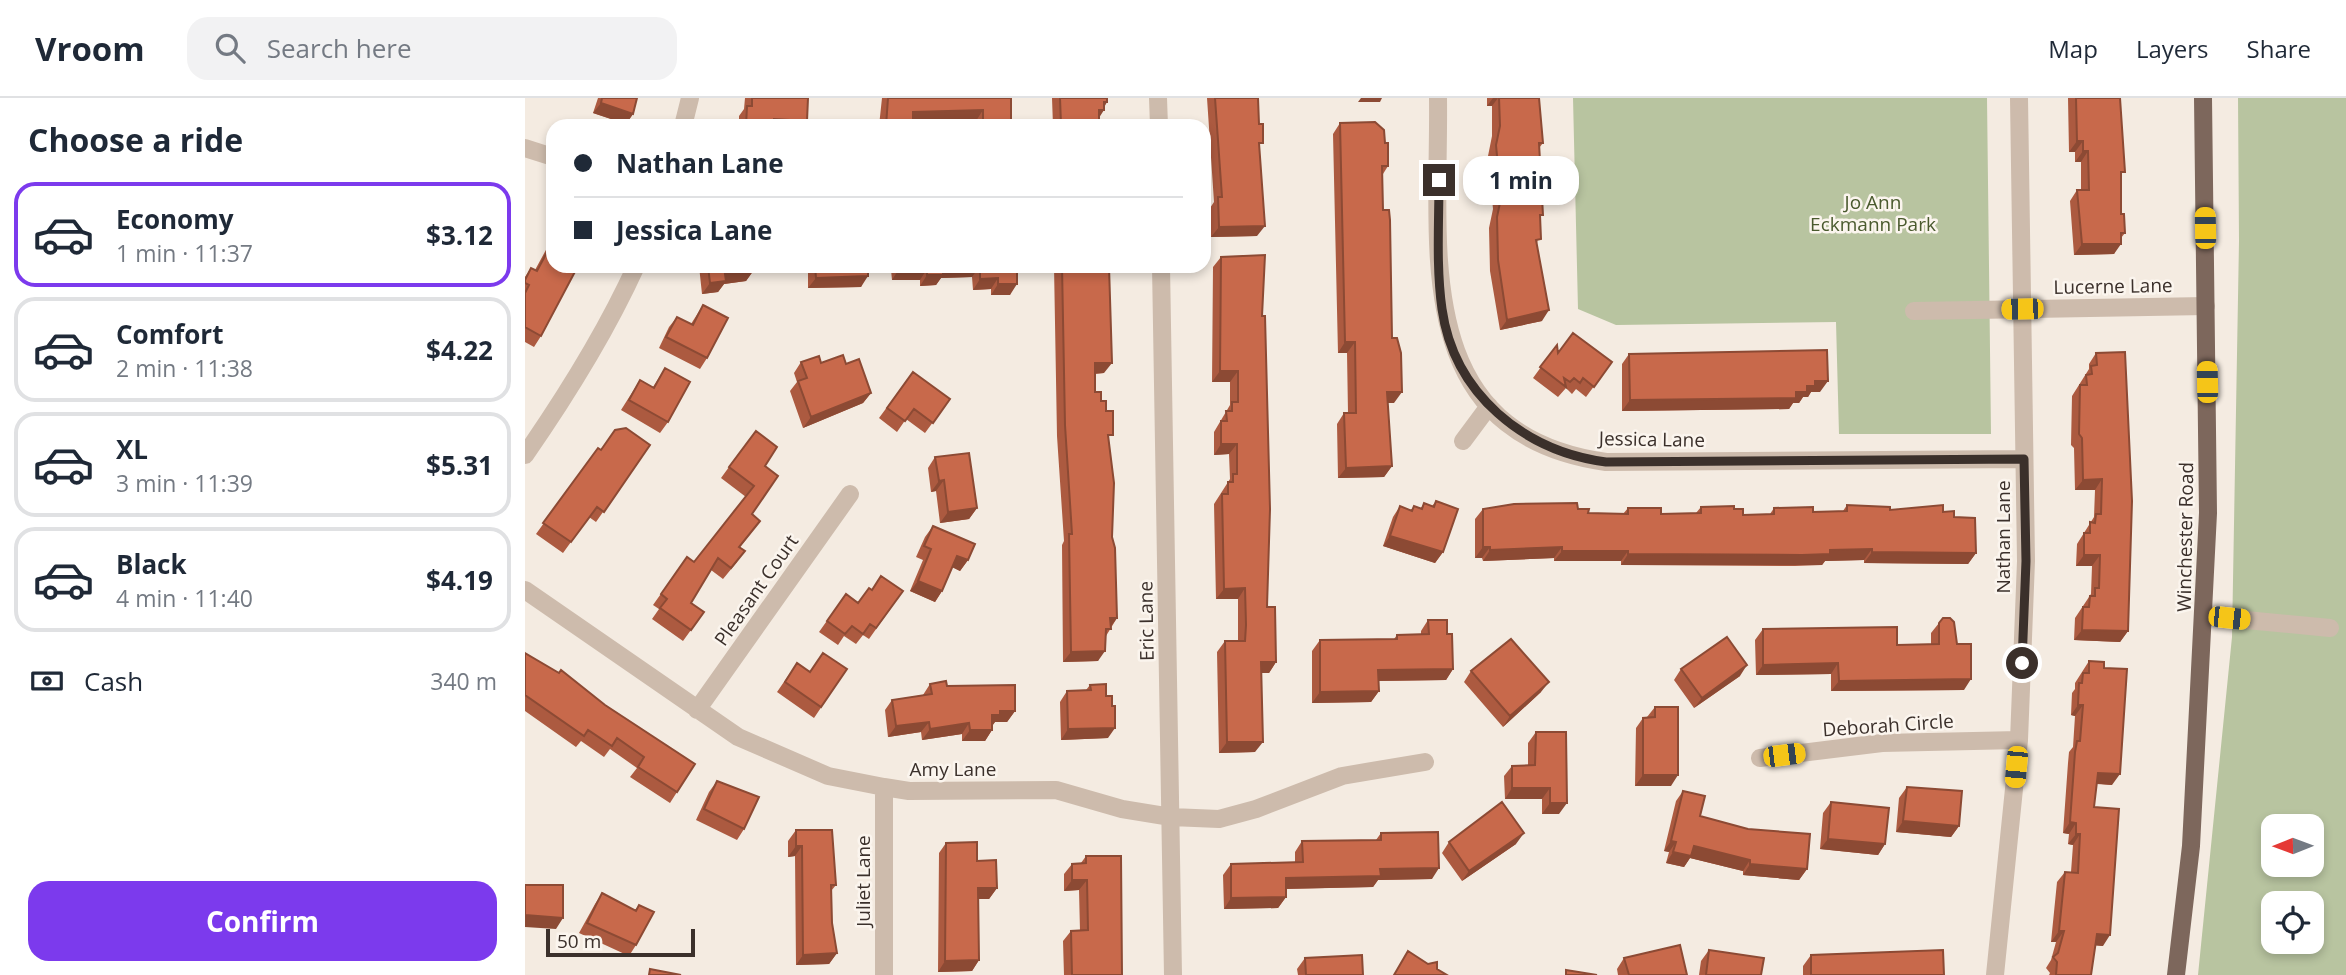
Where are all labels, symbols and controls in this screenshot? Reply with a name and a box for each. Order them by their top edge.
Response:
search box [187,17,677,80]
text: Vroom [35,26,145,71]
icon: search [211,29,249,67]
text: Search here [267,30,412,66]
text: Map [2048,32,2098,65]
text: Layers [2136,32,2209,65]
text: Share [2247,32,2311,65]
text: Choose a ride [28,118,243,161]
text: Nathan Lane [616,145,784,181]
callout: 1 min [1464,155,1579,204]
route end [1423,164,1455,196]
text: 1 min [1489,164,1553,196]
park label: Jo Ann Eckmann Park [1810,189,1936,237]
text: Economy [116,201,234,237]
icon: car [32,203,95,266]
car [2195,207,2216,249]
text: Jessica Lane [616,212,772,248]
text: $3.12 [426,217,493,253]
text: 1 min · 11:37 [116,237,253,269]
street label: Lucerne Lane [2053,272,2173,300]
car [2001,298,2044,320]
text: Comfort [116,316,223,352]
icon: car [32,318,95,381]
text: $4.22 [426,332,493,368]
text: 2 min · 11:38 [116,352,253,384]
car [2197,361,2218,403]
street label: Jessica Lane [1597,425,1705,453]
text: XL [116,431,148,467]
icon: car [32,433,95,496]
text: $5.31 [426,447,493,483]
street label: Winchester Road [2171,462,2199,612]
text: 3 min · 11:39 [116,467,253,499]
street label: Nathan Lane [1990,480,2016,594]
street label: Pleasant Court [708,529,804,651]
text: Black [116,546,187,582]
icon: car [32,548,95,611]
text: $4.19 [426,562,493,598]
street label: Eric Lane [1132,581,1160,661]
text: 4 min · 11:40 [116,582,253,614]
car [2208,605,2251,631]
route start [2006,647,2038,679]
icon: cash [28,662,66,700]
text: Cash [84,663,143,699]
text: 340 m [430,665,497,697]
street label: Deborah Circle [1821,707,1955,743]
car [1762,742,1807,768]
car [2004,745,2029,789]
street label: Amy Lane [910,756,996,782]
north arrow [2261,814,2324,877]
map controls [2261,814,2324,954]
street label: Juliet Lane [850,835,876,929]
button: Confirm [28,881,497,961]
button: locate [2261,891,2324,954]
scale bar [546,926,695,958]
text: 50 m [557,928,601,954]

